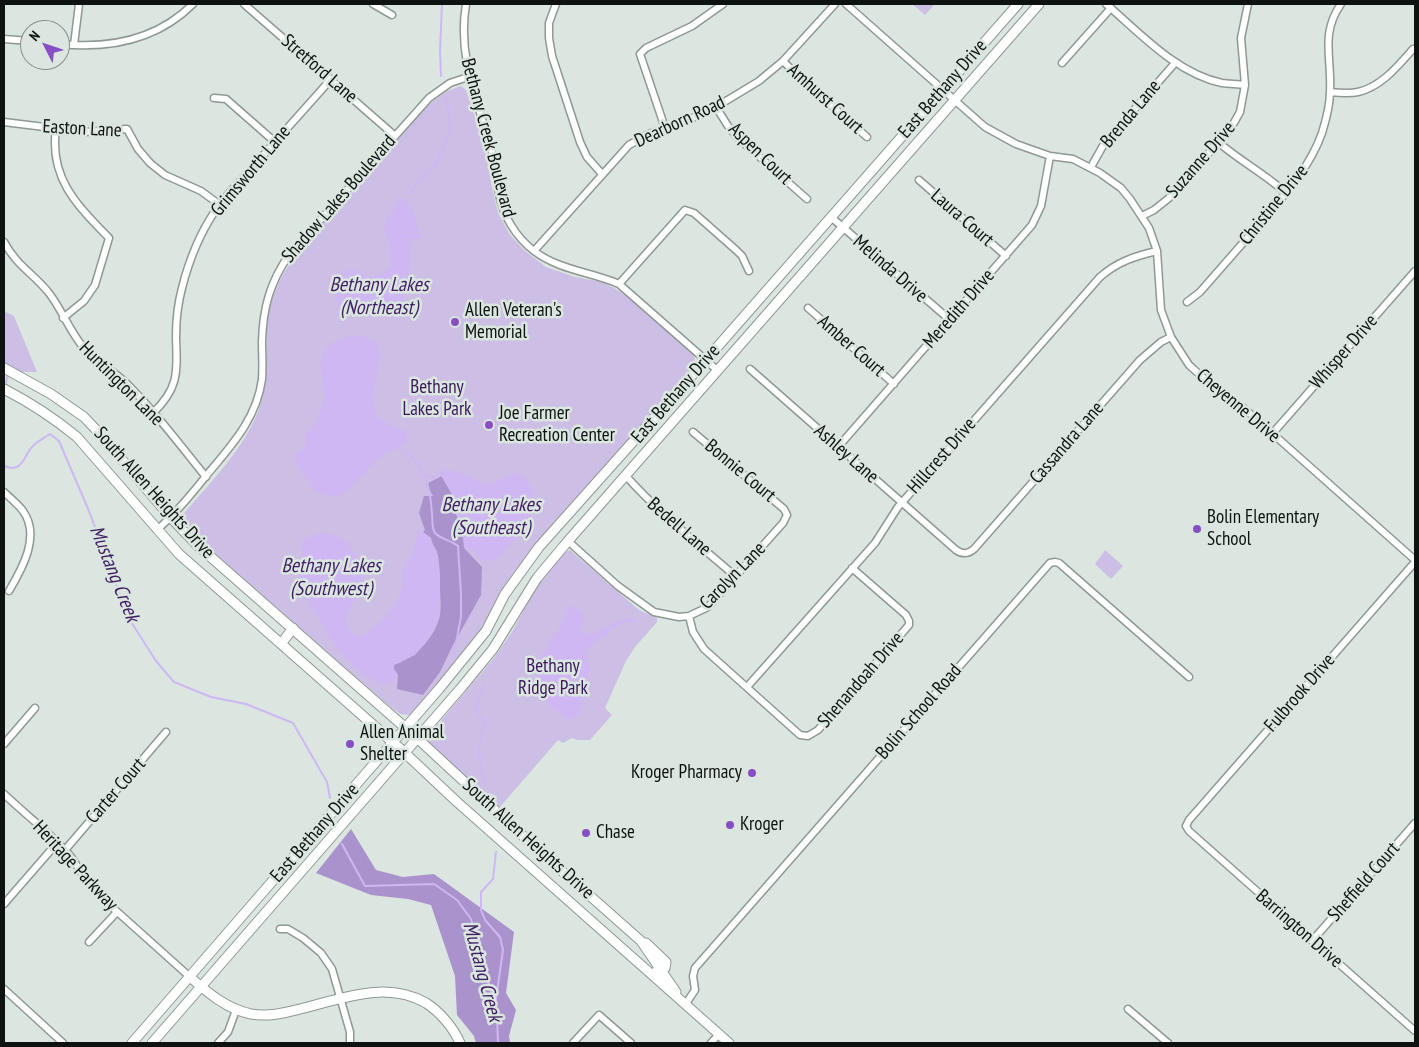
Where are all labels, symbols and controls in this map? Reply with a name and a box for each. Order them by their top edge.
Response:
north arrow [20,20,70,70]
text: N [25,27,44,45]
street label: Stretford Lane [276,30,362,108]
street label: East Bethany Drive [894,35,992,143]
street label: Bethany Creek Boulevard [456,56,520,220]
street label: Amhurst Court [782,59,868,139]
street label: Brenda Lane [1096,75,1166,153]
street label: Dearborn Road [631,91,729,153]
street label: Easton Lane [42,116,122,142]
street label: Suzanne Drive [1162,117,1240,203]
street label: Aspen Court [724,118,796,190]
street label: Grimsworth Lane [206,121,296,221]
street label: Shadow Lakes Boulevard [277,130,401,268]
street label: Christine Drive [1235,160,1313,250]
street label: Laura Court [926,185,998,251]
street label: Melinda Drive [848,230,932,308]
street label: Meredith Drive [918,265,1000,353]
water label: Bethany Lakes (Northeast) [329,273,429,320]
place label: Allen Veteran's Memorial [465,300,562,344]
street label: Amber Court [813,310,889,382]
street label: Whisper Drive [1305,310,1383,394]
marker: Allen Veteran's Memorial [449,316,461,328]
street label: Huntington Lane [74,337,168,431]
street label: East Bethany Drive [627,340,725,448]
street label: Cheyenne Drive [1191,364,1285,448]
park label: Bethany Lakes Park [403,377,471,421]
street label: Cassandra Lane [1025,397,1109,489]
place label: Joe Farmer Recreation Center [499,403,615,447]
street label: Hillcrest Drive [903,413,981,499]
marker: Joe Farmer Recreation Center [483,419,495,431]
street label: Ashley Lane [809,420,883,488]
street label: South Allen Heights Drive [89,423,219,563]
street label: Bonnie Court [700,435,780,507]
water label: Bethany Lakes (Southeast) [441,493,541,540]
street label: Bedell Lane [642,493,716,561]
place label: Bolin Elementary School [1207,507,1319,551]
water label: Mustang Creek [84,522,144,626]
marker: Bolin Elementary School [1191,523,1203,535]
street label: Carolyn Lane [695,538,771,614]
water label: Bethany Lakes (Southwest) [281,554,381,601]
street label: Shenandoah Drive [813,627,909,733]
street label: Fulbrook Drive [1260,649,1340,737]
park label: Bethany Ridge Park [518,656,588,700]
street label: Bolin School Road [871,660,967,764]
place label: Allen Animal Shelter [360,722,444,766]
marker: Allen Animal Shelter [344,738,356,750]
street label: Carter Court [81,754,151,828]
place label: Kroger Pharmacy [631,762,742,784]
marker: Kroger Pharmacy [746,767,758,779]
street label: South Allen Heights Drive [458,774,598,904]
street label: East Bethany Drive [266,779,364,887]
place label: Kroger [740,814,784,836]
street label: Heritage Parkway [28,816,122,916]
marker: Kroger [724,819,736,831]
place label: Chase [596,822,635,844]
marker: Chase [580,827,592,839]
street label: Sheffield Court [1323,838,1405,926]
street label: Barrington Drive [1251,885,1347,973]
water label: Mustang Creek [457,920,507,1024]

